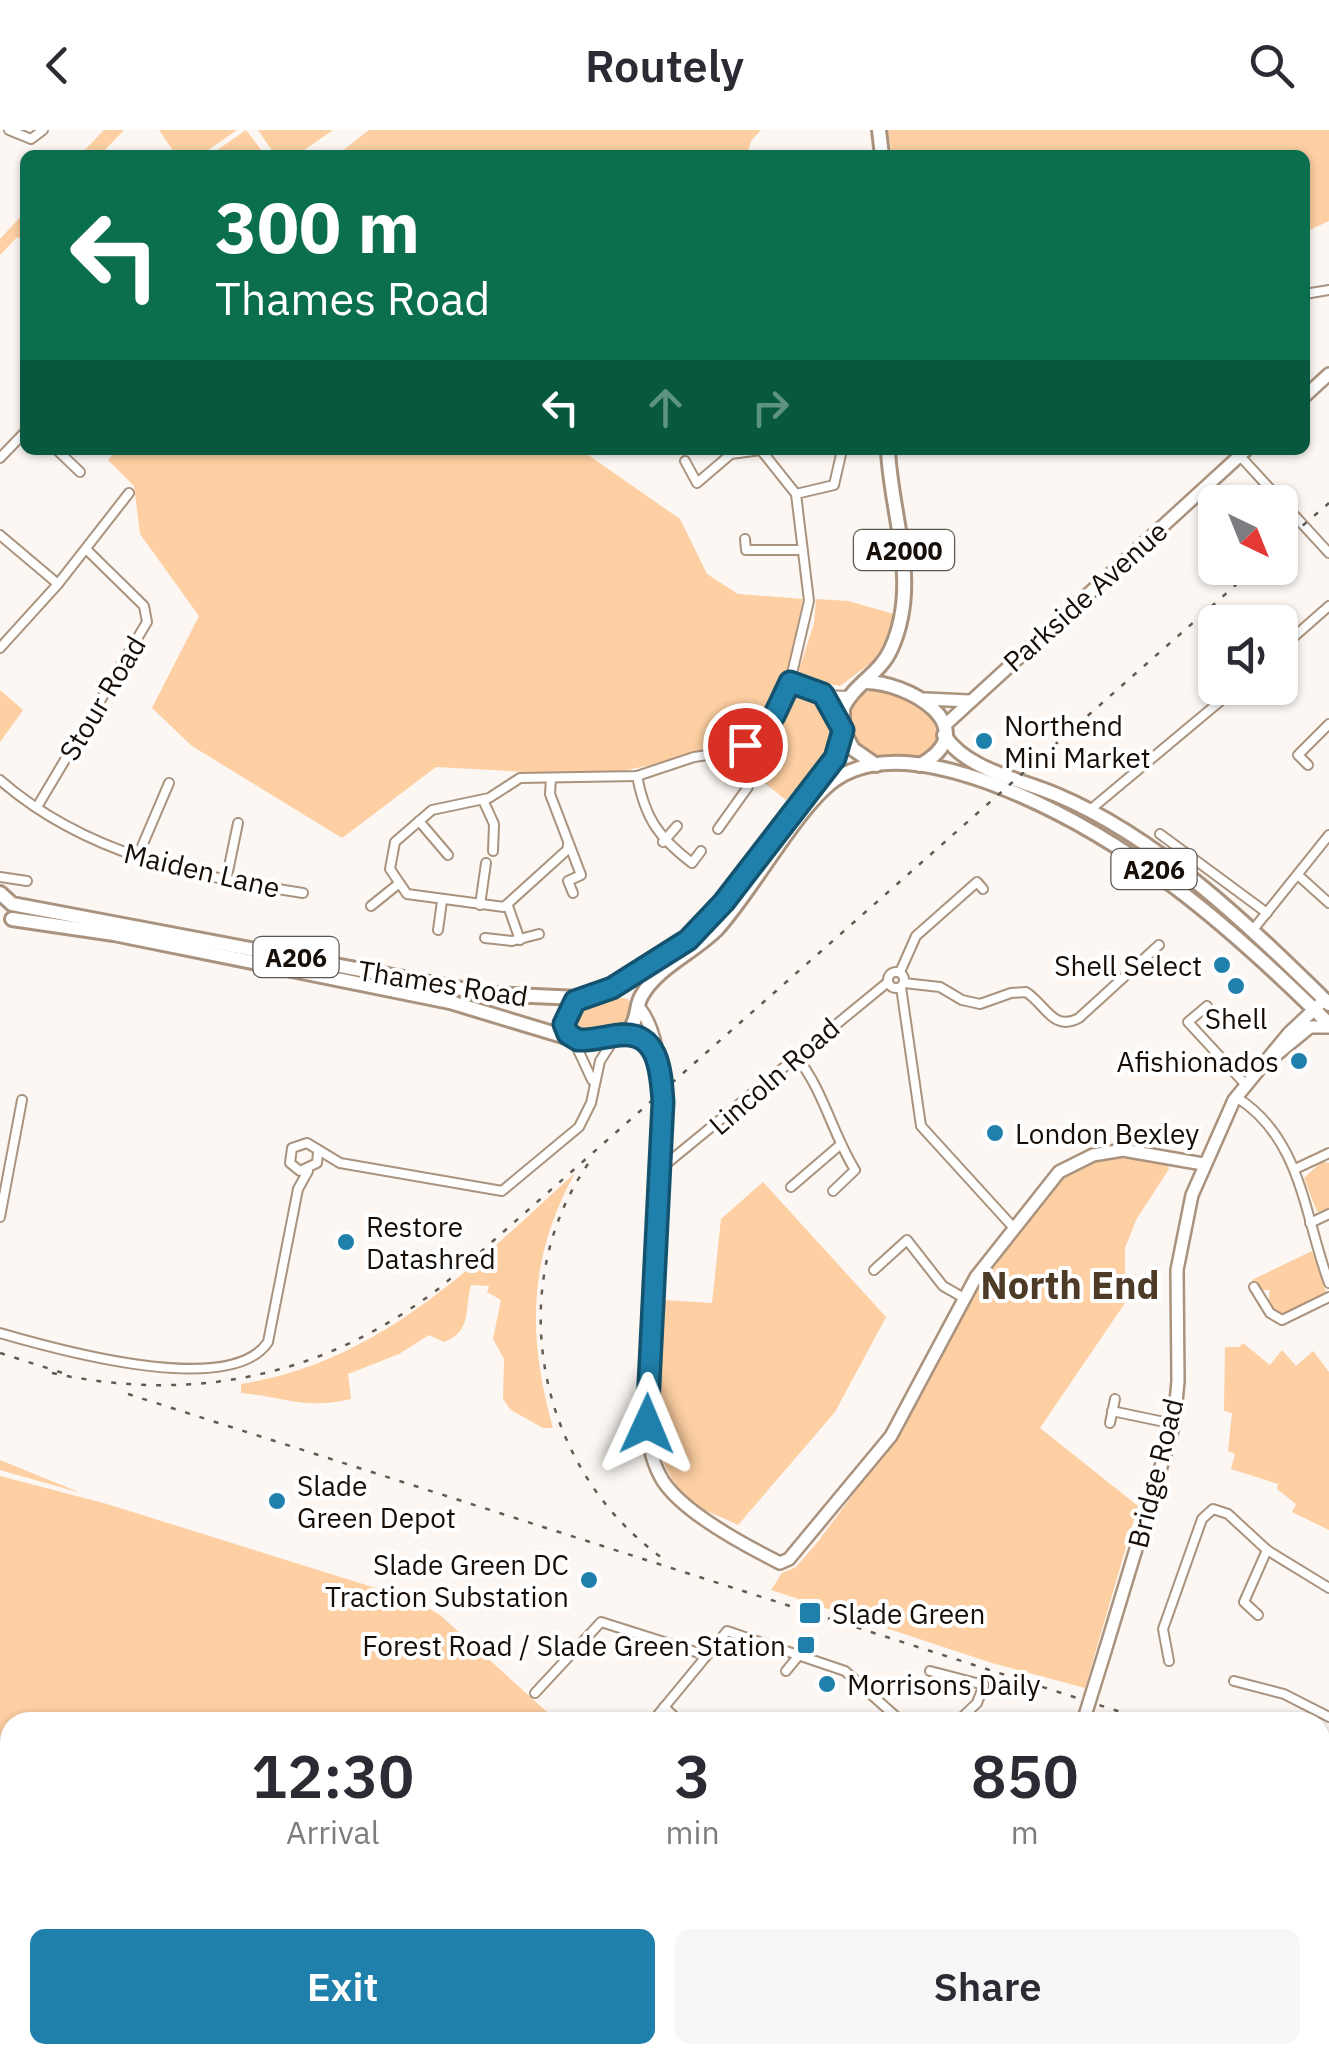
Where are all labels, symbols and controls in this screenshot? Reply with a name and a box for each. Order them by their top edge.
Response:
text: Routely [585,36,744,94]
icon: back [30,38,85,93]
icon: search [1244,38,1299,93]
text: 300 m [215,181,420,272]
icon: left [50,190,180,320]
text: Thames Road [215,269,490,327]
icon: left [533,380,588,435]
icon: ahead [638,380,693,435]
icon: right [743,380,798,435]
north arrow [1198,485,1298,585]
map controls [1198,485,1298,705]
street label: Parkside Avenue [995,512,1175,680]
road number: A2000 [854,530,954,570]
button: sound [1198,605,1298,705]
street label: Stour Road [50,629,154,767]
pin [703,703,788,788]
place label: Northend Mini Market [1004,707,1151,776]
icon: arrive [718,718,773,773]
marker: Northend Mini Market [973,730,995,752]
street label: Maiden Lane [120,834,284,906]
road number: A206 [1112,849,1196,889]
road number: A206 [254,937,338,977]
place label: Shell Select [1054,947,1202,984]
street label: Thames Road [356,951,530,1015]
marker: Shell Select [1211,954,1233,976]
marker: Shell [1225,975,1247,997]
place label: Shell [1205,1000,1267,1037]
street label: Lincoln Road [701,1009,847,1143]
place label: Afishionados [1117,1043,1279,1080]
marker: Afishionados [1288,1050,1310,1072]
place label: London Bexley [1015,1115,1199,1152]
marker: London Bexley [984,1122,1006,1144]
place label: Restore Datashred [366,1208,496,1277]
marker: Restore Datashred [335,1231,357,1253]
district label: North End [980,1260,1160,1309]
position arrow [595,1372,699,1476]
street label: Bridge Road [1119,1394,1191,1552]
place label: Slade Green Depot [297,1467,456,1536]
marker: Slade Green Depot [266,1490,288,1512]
place label: Slade Green DC Traction Substation [325,1546,569,1615]
marker: Slade Green DC Traction Substation [578,1569,600,1591]
place label: Slade Green [832,1595,985,1632]
marker: Slade Green [797,1600,823,1626]
place label: Forest Road / Slade Green Station [362,1627,786,1664]
marker: Forest Road / Slade Green Station [795,1634,817,1656]
place label: Morrisons Daily [847,1666,1041,1703]
marker: Morrisons Daily [816,1673,838,1695]
text: 12:30 [251,1736,414,1815]
text: 3 [675,1736,711,1815]
text: 850 [971,1736,1079,1815]
text: Arrival [286,1811,379,1853]
text: min [665,1811,720,1853]
text: m [1011,1811,1039,1853]
button: Exit [30,1929,655,2044]
button: Share [675,1929,1300,2044]

